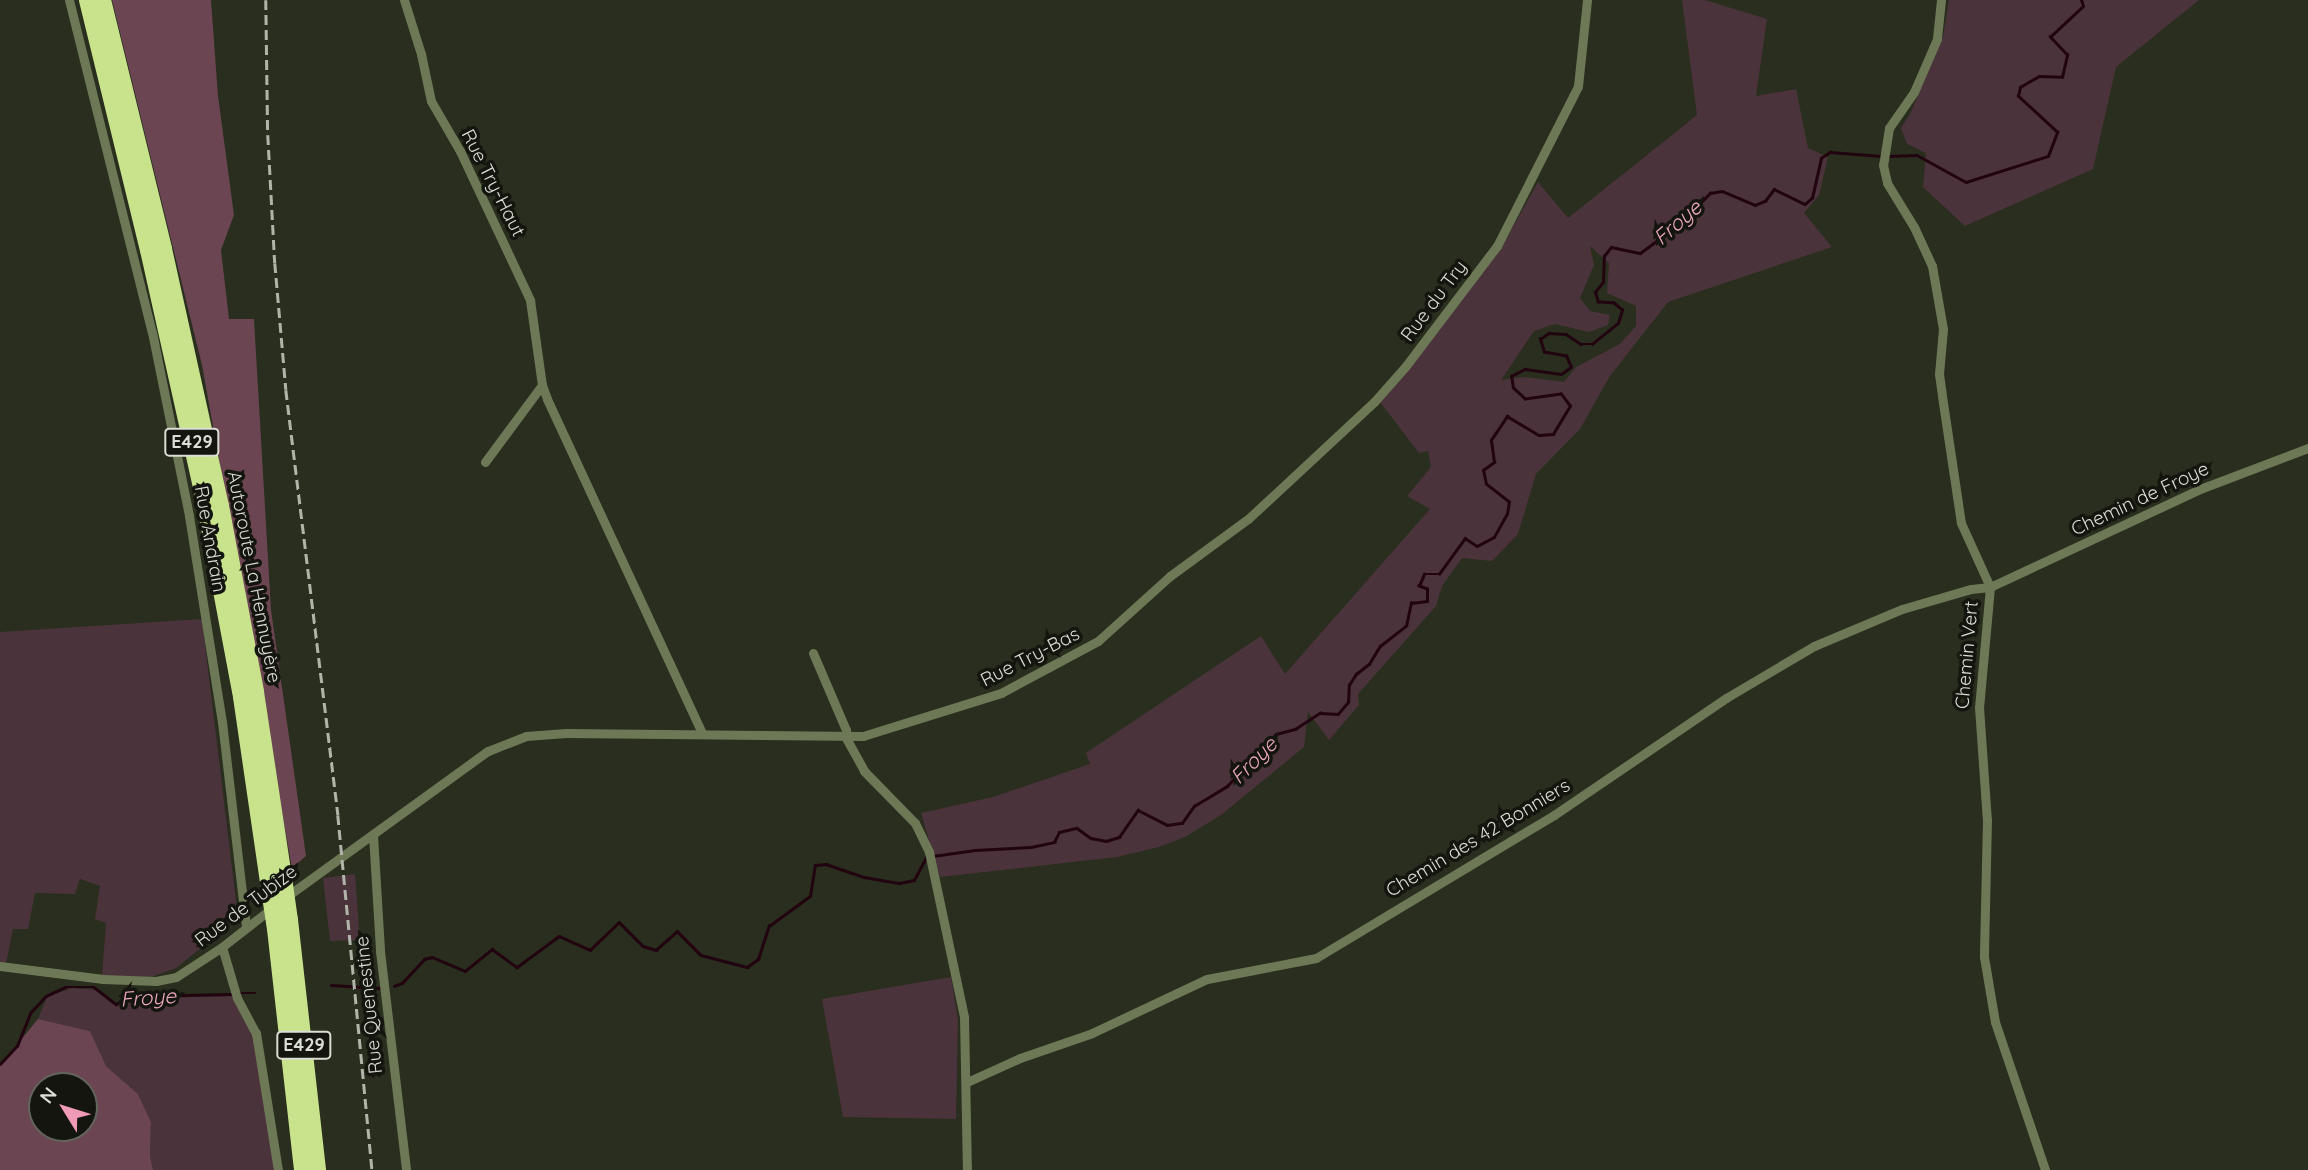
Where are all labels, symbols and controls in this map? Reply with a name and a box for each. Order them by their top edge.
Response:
street label: Rue Try-Haut [456,126,530,240]
water label: Froye [1648,194,1706,250]
street label: Rue du Try [1396,256,1472,346]
road number: E429 [164,428,220,457]
street label: Chemin de Froye [2068,457,2212,541]
street label: Autoroute La Hennuyère [222,469,286,685]
street label: Rue Andrain [189,484,231,594]
street label: Chemin Vert [1951,600,1983,710]
street label: Rue Try-Bas [977,622,1083,692]
water label: Froye [1224,731,1282,789]
street label: Chemin des 42 Bonniers [1382,774,1574,902]
street label: Rue de Tubize [190,860,302,952]
street label: Rue Quenestine [350,935,388,1075]
water label: Froye [119,982,177,1012]
road number: E429 [276,1030,332,1060]
north arrow [28,1072,98,1142]
text: N [34,1082,62,1108]

